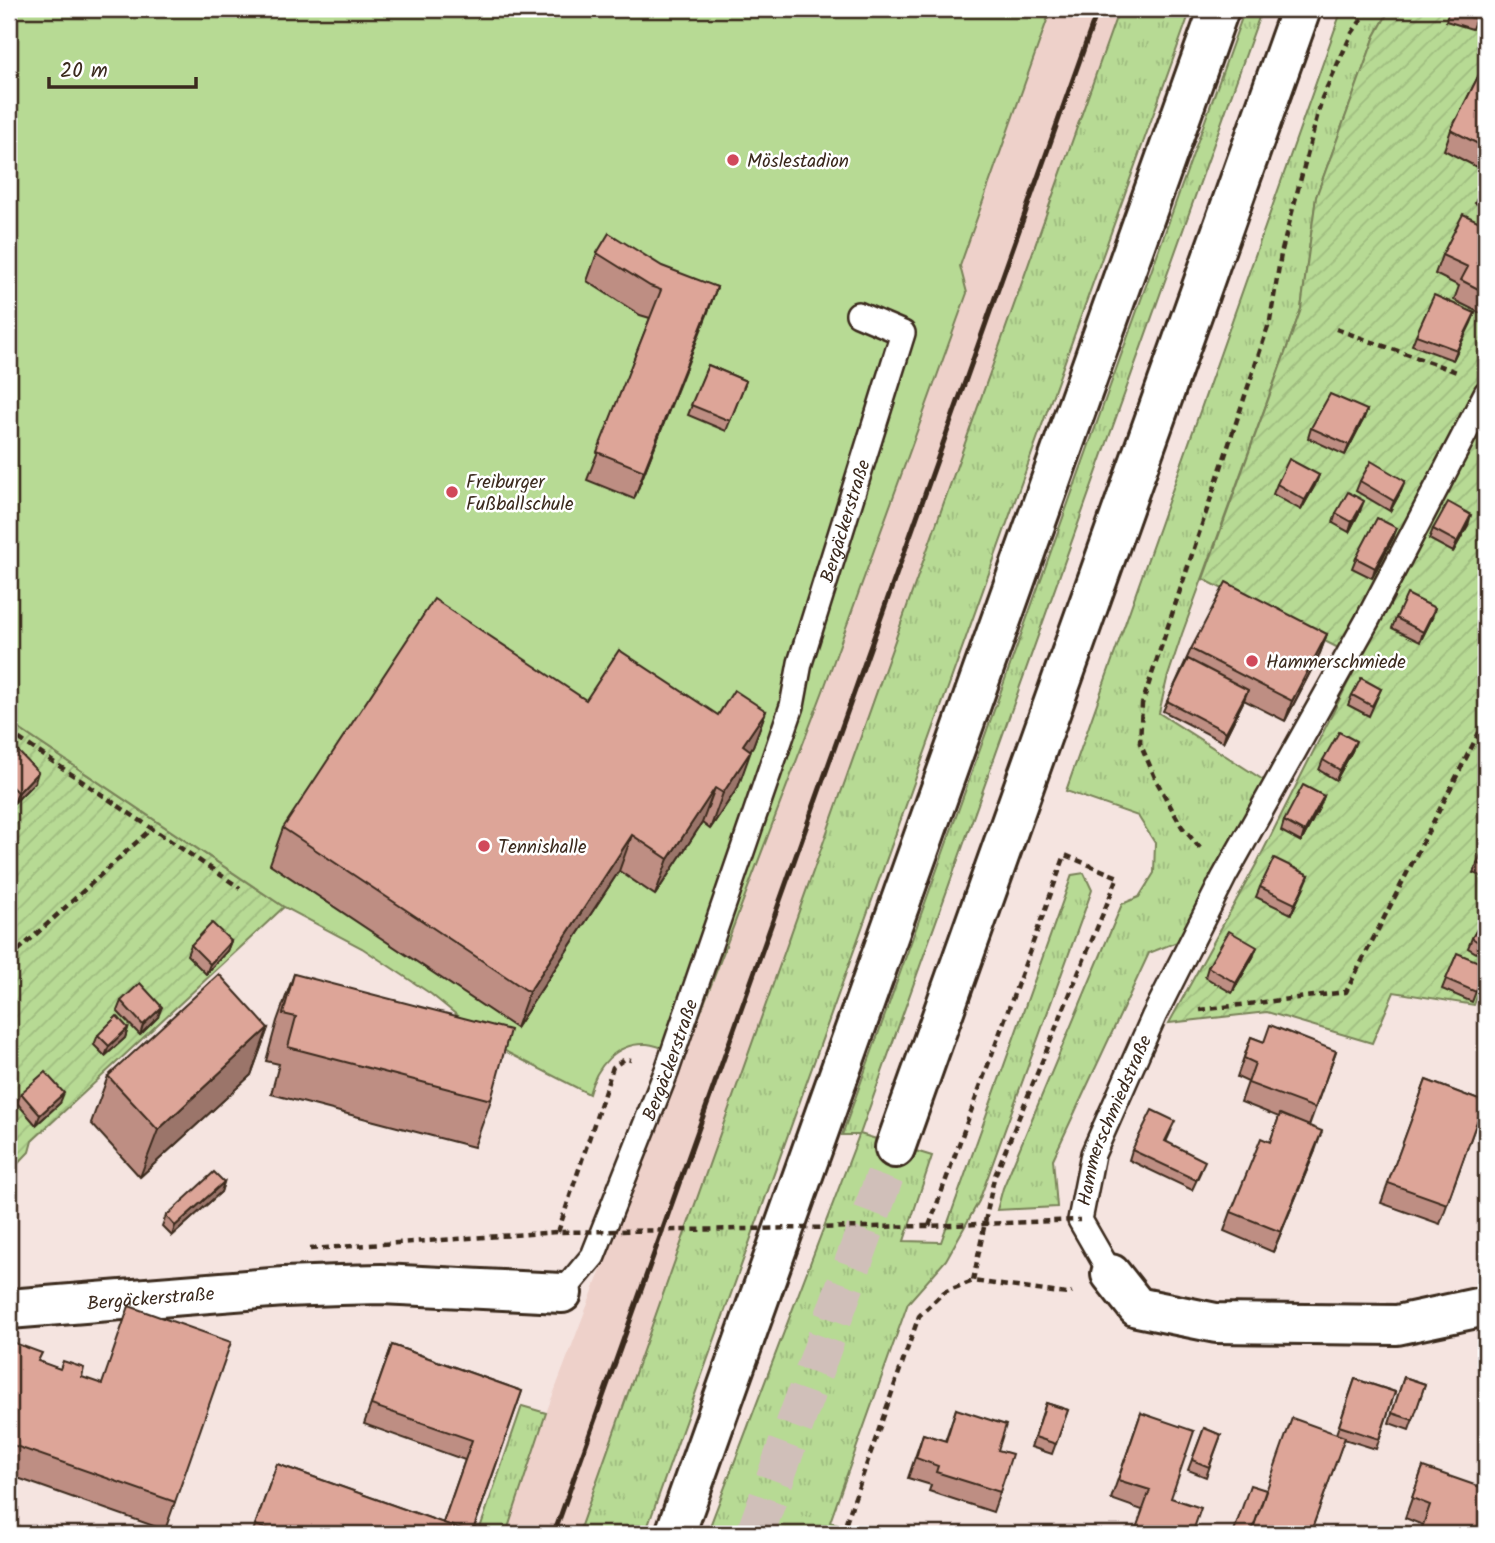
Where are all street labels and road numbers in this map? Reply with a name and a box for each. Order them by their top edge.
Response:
street label: Bergäckerstraße [813,456,880,587]
street label: Bergäckerstraße [635,995,707,1126]
street label: Hammerschmiedstraße [1070,1030,1161,1209]
street label: Bergäckerstraße [86,1280,216,1320]

